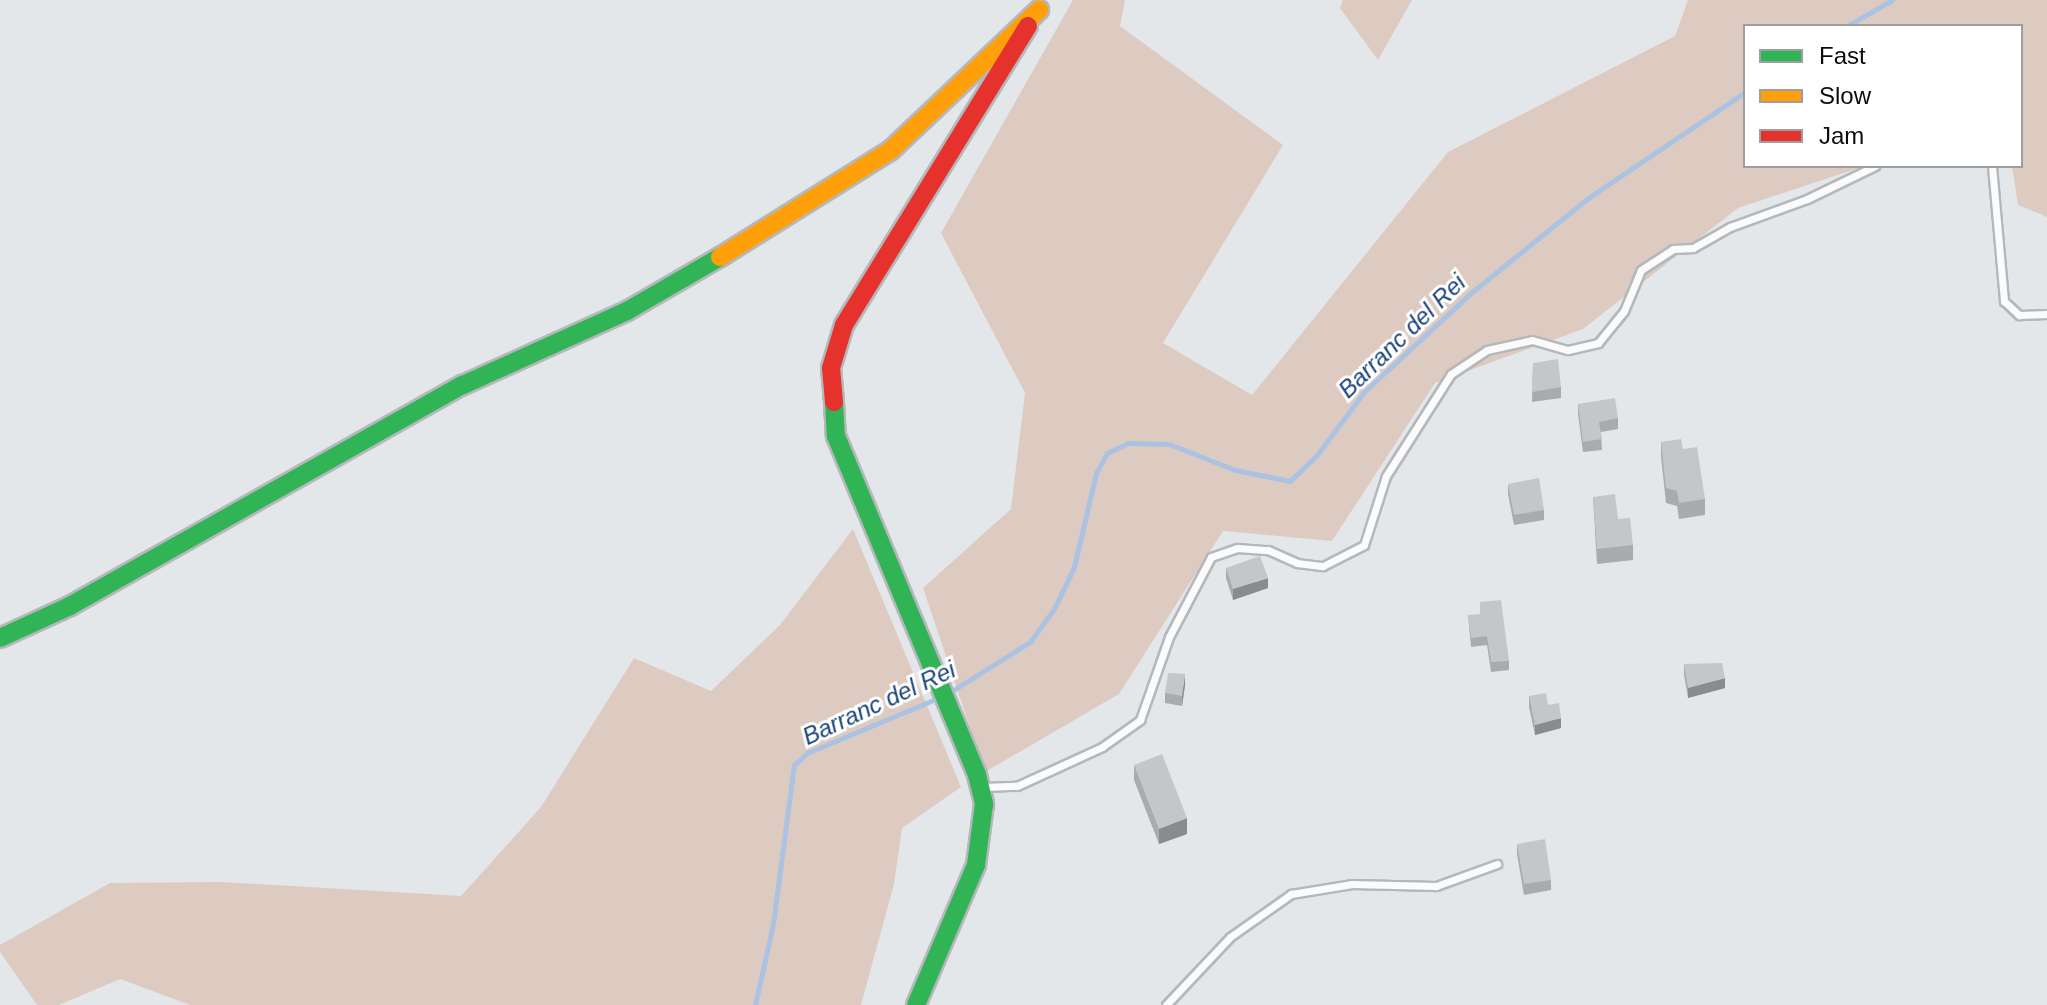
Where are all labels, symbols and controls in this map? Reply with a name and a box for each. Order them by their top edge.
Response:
legend [1743,24,2023,168]
text: Fast [1819,42,1866,69]
text: Slow [1819,82,1871,109]
text: Jam [1819,122,1864,149]
water label: Barranc del Rei [1333,268,1471,404]
water label: Barranc del Rei [798,655,960,751]

